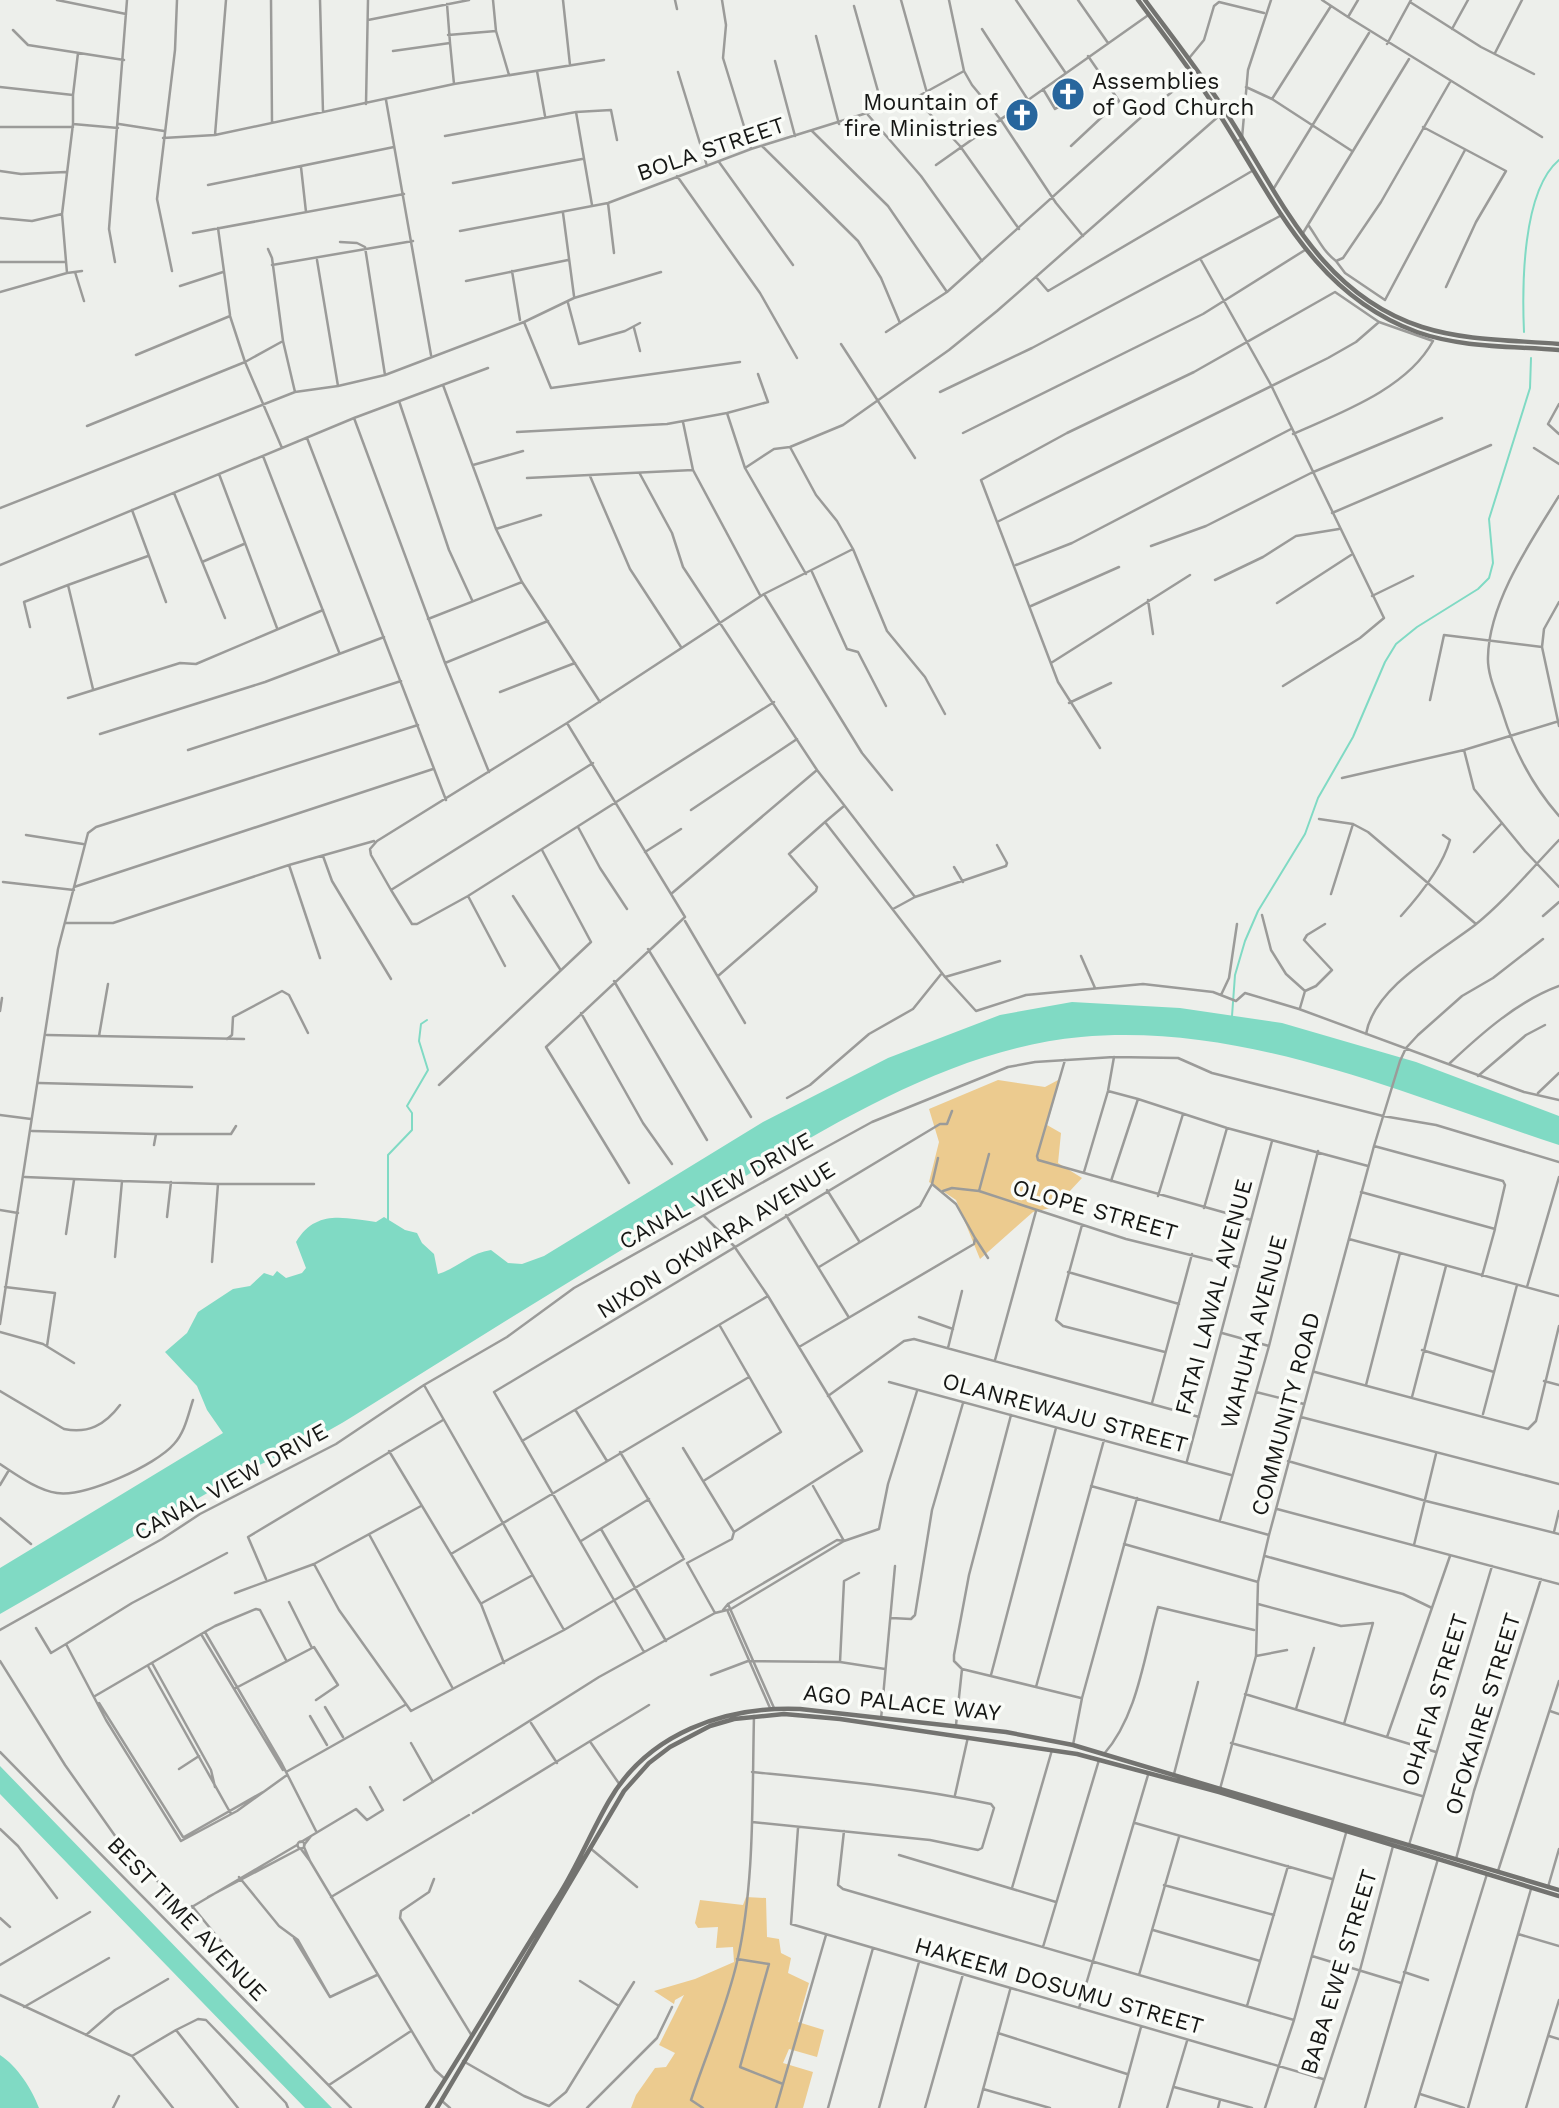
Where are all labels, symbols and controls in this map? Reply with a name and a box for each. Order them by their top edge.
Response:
place label: Assemblies of God Church [1092,68,1255,121]
church icon: Assemblies of God Church [1049,75,1087,113]
place label: Mountain of fire Ministries [844,89,998,142]
church icon: Mountain of fire Ministries [1003,96,1041,134]
street label: BOLA STREET [634,111,789,187]
street label: CANAL VIEW DRIVE [614,1127,818,1255]
street label: NIXON OKWARA AVENUE [592,1156,840,1324]
street label: OLOPE STREET [1009,1174,1181,1247]
street label: FATAI LAWAL AVENUE [1170,1176,1258,1418]
street label: WAHUHA AVENUE [1215,1232,1293,1432]
street label: COMMUNITY ROAD [1246,1309,1326,1519]
street label: OLANREWAJU STREET [939,1367,1191,1459]
street label: CANAL VIEW DRIVE [129,1418,333,1546]
street label: OFOKAIRE STREET [1439,1610,1527,1818]
street label: OHAFIA STREET [1396,1611,1474,1789]
street label: AGO PALACE WAY [802,1679,1002,1727]
street label: BEST TIME AVENUE [102,1831,272,2007]
street label: BABA EWE STREET [1295,1866,1383,2078]
street label: HAKEEM DOSUMU STREET [912,1932,1207,2040]

